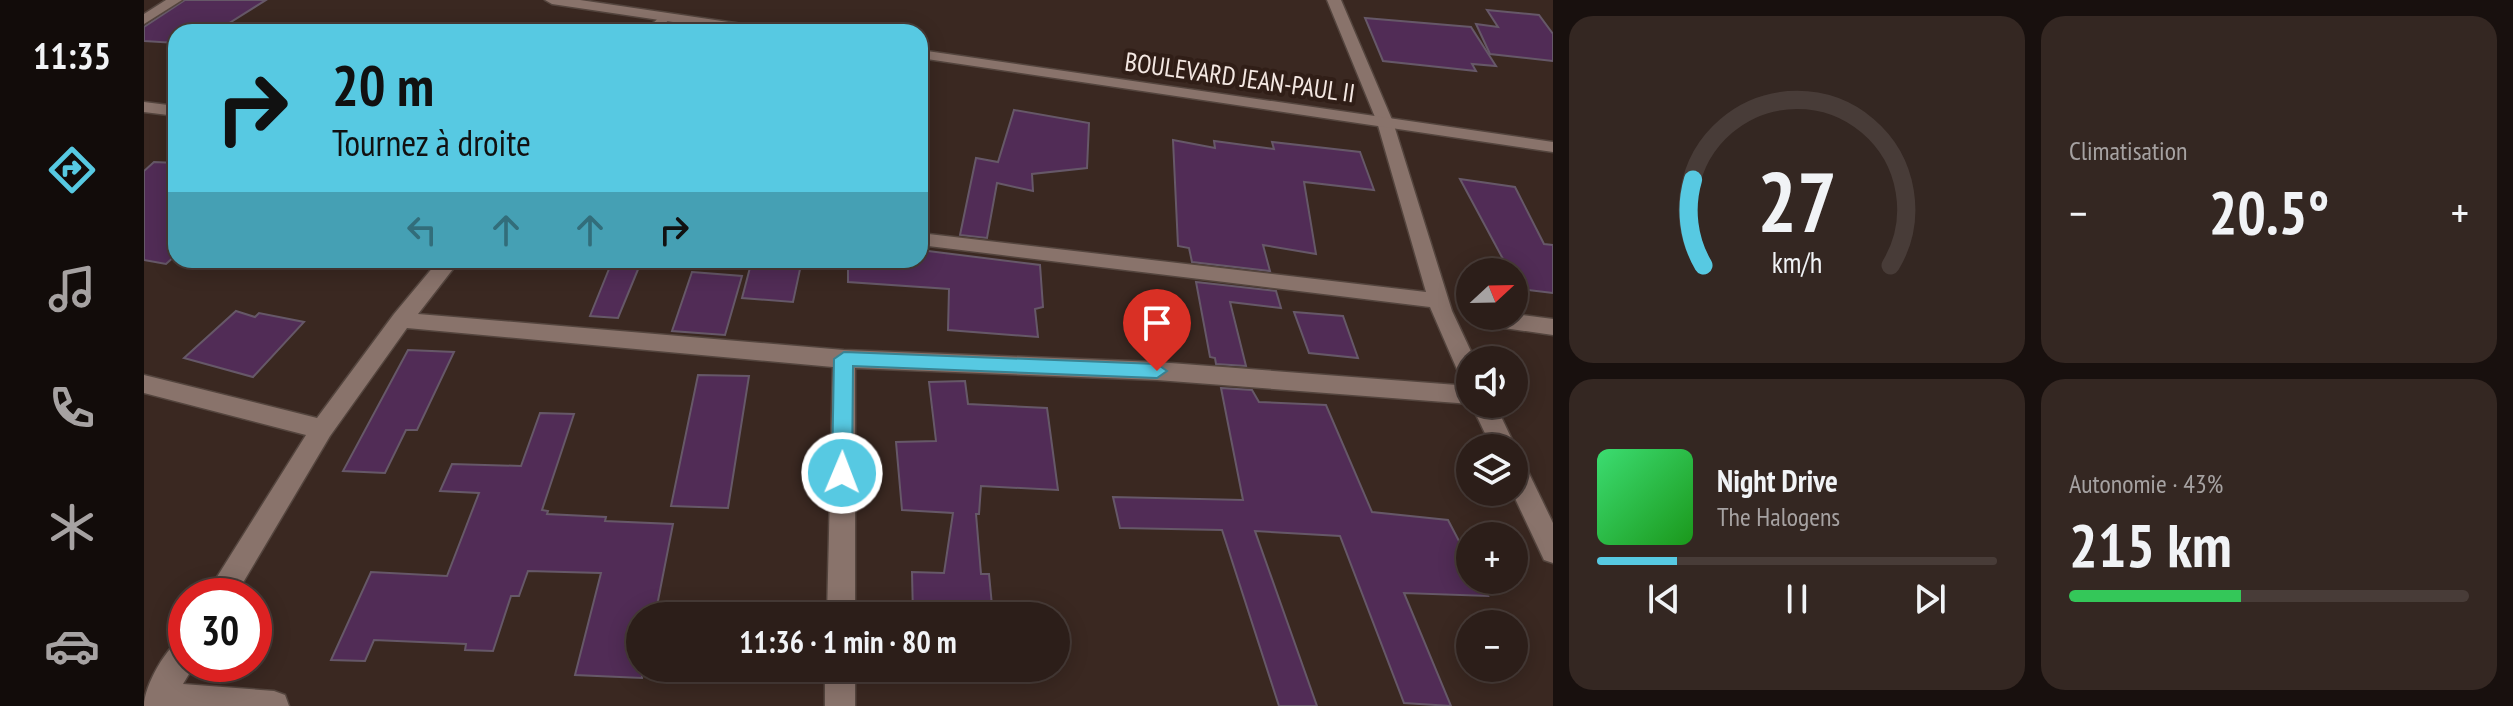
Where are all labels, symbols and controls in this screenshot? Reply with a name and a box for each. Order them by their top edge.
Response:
text: 11:35 [33,32,111,79]
street label: BOULEVARD JEAN-PAUL II [1123,45,1357,109]
text: 20 m [332,49,434,121]
icon: right [200,56,304,160]
text: Tournez à droite [332,119,531,166]
text: Climatisation [2069,134,2187,167]
icon: directions [44,142,100,198]
text: 27 [1757,146,1837,254]
text: 20.5° [2209,173,2329,251]
text: − [2069,184,2087,241]
text: + [2451,184,2469,241]
icon: left [400,208,444,252]
icon: ahead [484,208,528,252]
icon: ahead [568,208,612,252]
icon: right [652,208,696,252]
text: km/h [1772,244,1822,281]
north arrow [1456,258,1528,330]
map controls [1456,258,1528,682]
icon: music [44,261,100,317]
pin [1123,289,1191,371]
icon: arrive [1135,301,1179,345]
button: sound [1456,346,1528,418]
icon: phone [44,380,100,436]
position arrow [800,431,884,515]
button: layers [1456,434,1528,506]
text: Night Drive [1717,461,1838,500]
text: Autonomie · 43% [2069,467,2223,500]
icon: climate [44,499,100,555]
text: The Halogens [1717,500,1840,533]
text: 215 km [2069,506,2232,584]
button: + [1456,522,1528,594]
icon: previous [1642,577,1686,621]
icon: pause [1775,577,1819,621]
icon: next [1908,577,1952,621]
speed limit sign: 30 [168,578,272,682]
button: − [1456,610,1528,682]
icon: car [44,618,100,674]
text: 11:36 · 1 min · 80 m [739,622,957,661]

